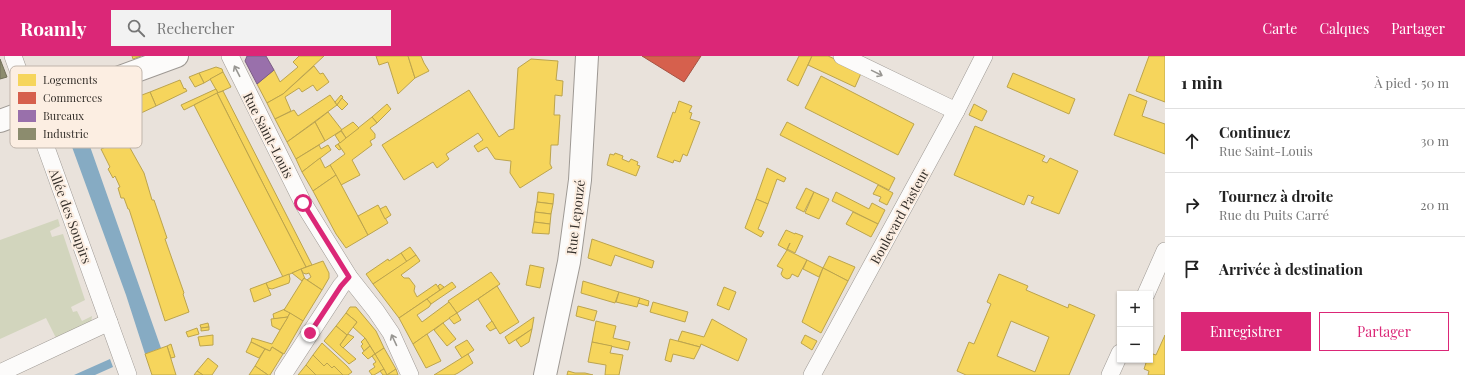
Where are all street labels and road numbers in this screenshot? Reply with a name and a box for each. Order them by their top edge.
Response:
street label: Rue Saint-Louis [240,89,298,181]
street label: Allée des Soupirs [46,165,96,266]
street label: Boulevard Pasteur [866,165,932,267]
street label: Rue Lepouzé [562,178,588,255]

